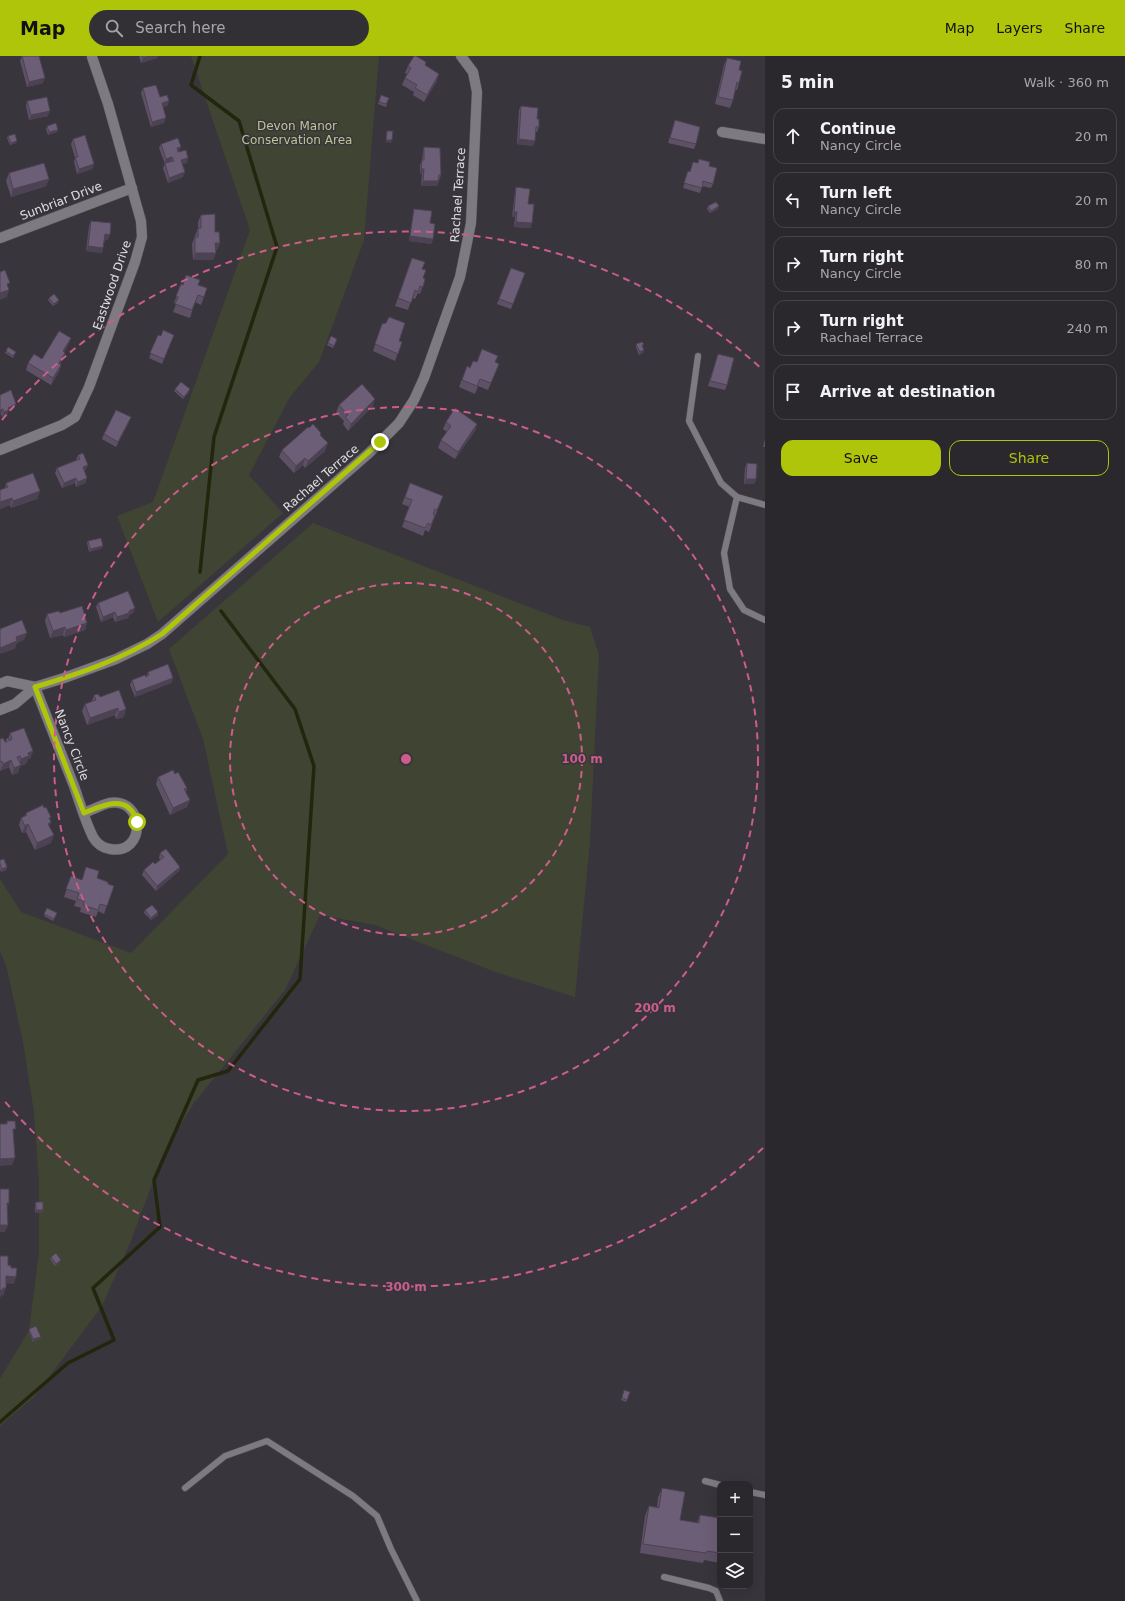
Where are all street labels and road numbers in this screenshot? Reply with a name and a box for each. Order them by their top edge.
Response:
street label: Rachael Terrace [448,147,468,243]
street label: Sunbriar Drive [18,179,104,223]
street label: Eastwood Drive [90,238,134,332]
street label: Rachael Terrace [280,441,362,515]
street label: Nancy Circle [52,707,92,783]

